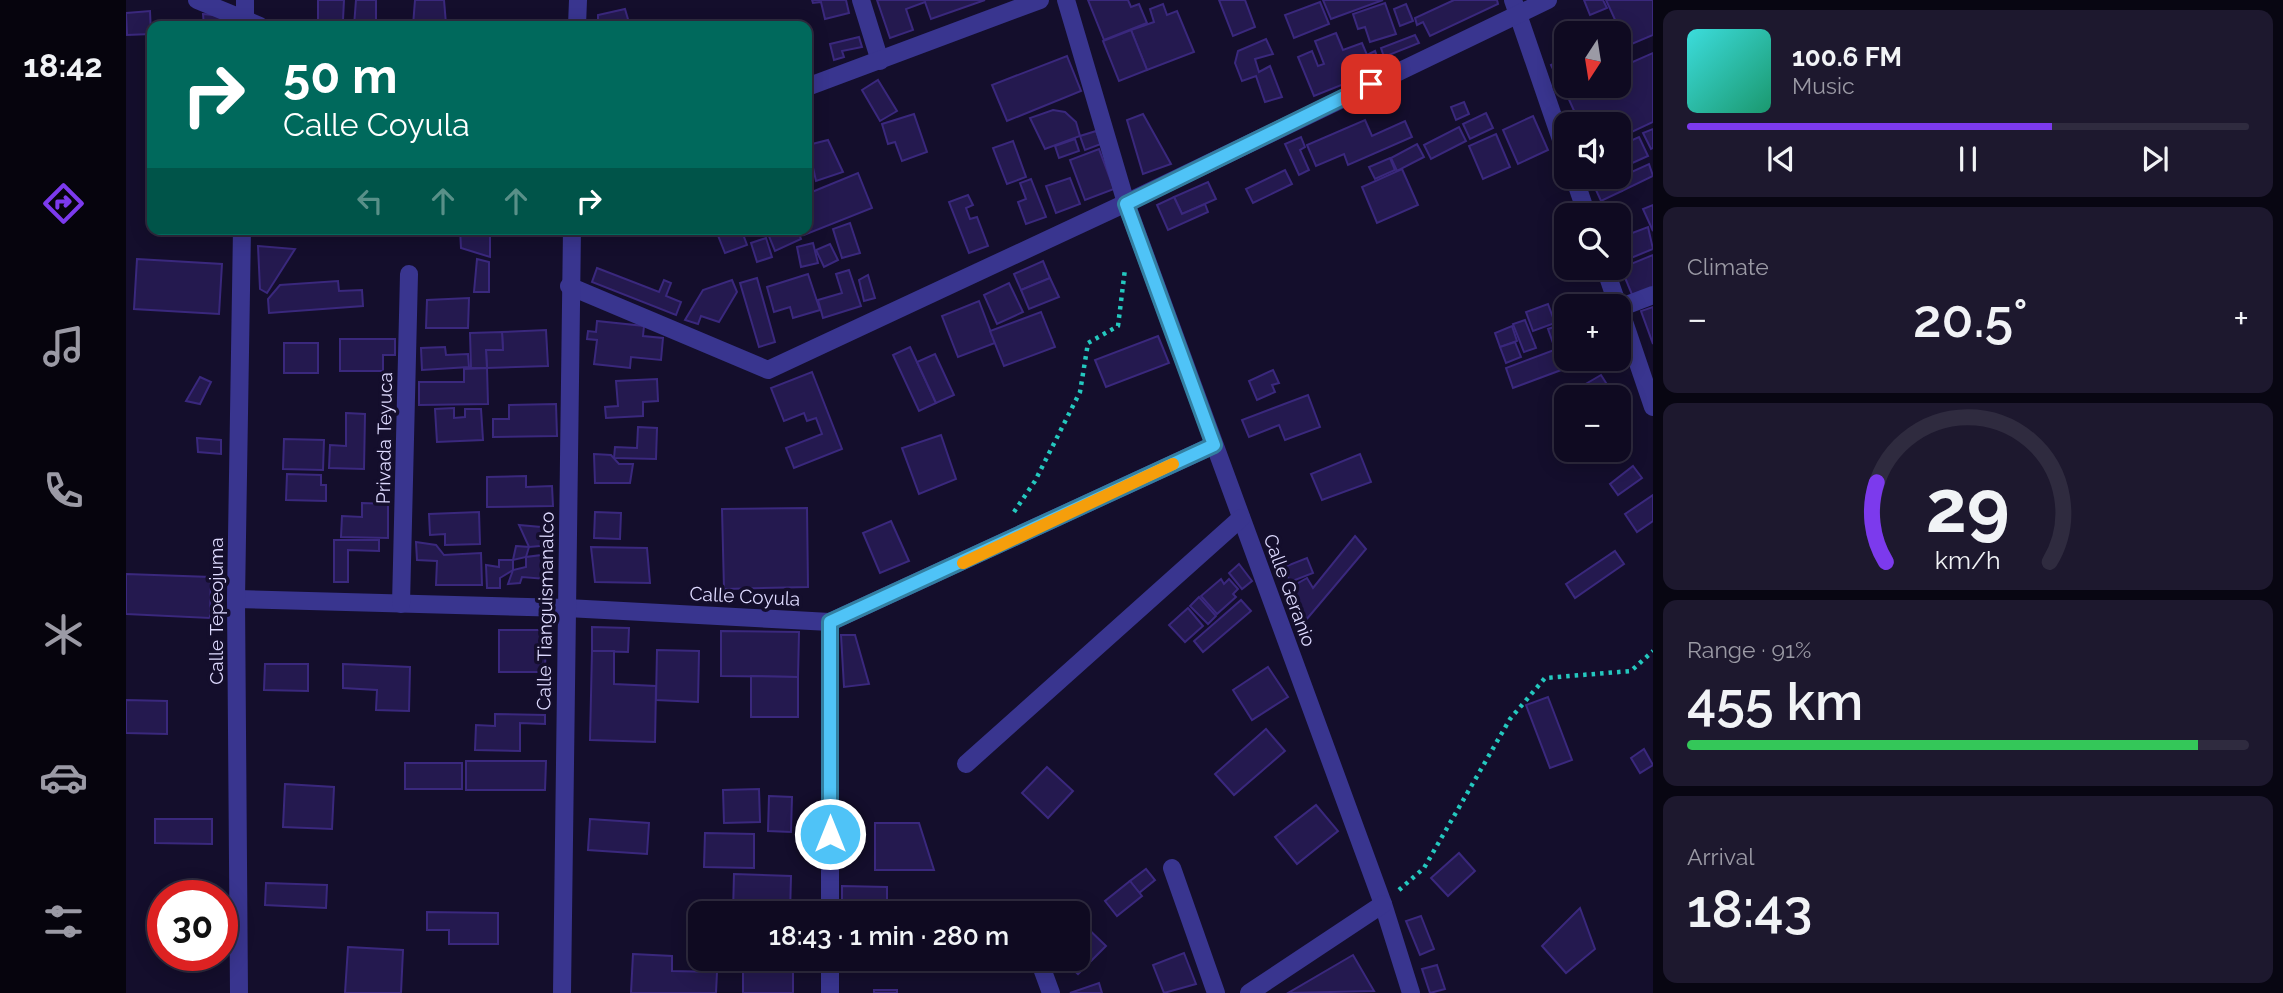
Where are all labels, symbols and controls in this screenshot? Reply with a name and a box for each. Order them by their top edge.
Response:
north arrow [1554,21,1631,98]
map controls [1554,21,1631,462]
text: 100.6 FM [1792,42,1902,72]
text: 18:42 [23,47,103,84]
text: 50 m [283,47,398,104]
icon: right [168,49,259,140]
pin [1341,54,1401,114]
icon: arrive [1352,65,1390,103]
text: Music [1792,72,1855,99]
text: Calle Coyula [283,106,470,143]
button: sound [1554,112,1631,189]
icon: previous [1762,140,1800,178]
icon: pause [1949,140,1987,178]
icon: next [2136,140,2174,178]
icon: directions [39,179,88,228]
icon: left [351,182,389,220]
icon: ahead [424,182,462,220]
icon: ahead [497,182,535,220]
icon: right [570,182,608,220]
button: search [1554,203,1631,280]
text: Climate [1687,253,1769,280]
text: 20.5° [1913,288,2028,349]
button: + [1554,294,1631,371]
text: − [1687,296,1707,341]
text: + [2233,296,2249,341]
icon: music [39,322,88,371]
street label: Privada Teyuca [372,372,396,504]
button: − [1554,385,1631,462]
text: 29 [1926,465,2010,550]
icon: phone [39,466,88,515]
street label: Calle Tianguismanalco [532,511,558,711]
street label: Calle Geranio [1259,531,1321,649]
street label: Calle Tepeojuma [205,537,227,685]
text: km/h [1935,545,2001,575]
street label: Calle Coyula [689,582,801,610]
icon: climate [39,610,88,659]
text: Range · 91% [1687,636,1811,663]
text: 455 km [1687,671,1863,732]
icon: car [39,753,88,802]
position arrow [793,797,867,871]
text: Arrival [1687,843,1754,870]
text: 18:43 [1687,878,1812,939]
speed limit sign: 30 [147,880,238,971]
icon: filters [39,897,88,946]
text: 18:43 · 1 min · 280 m [769,921,1009,951]

